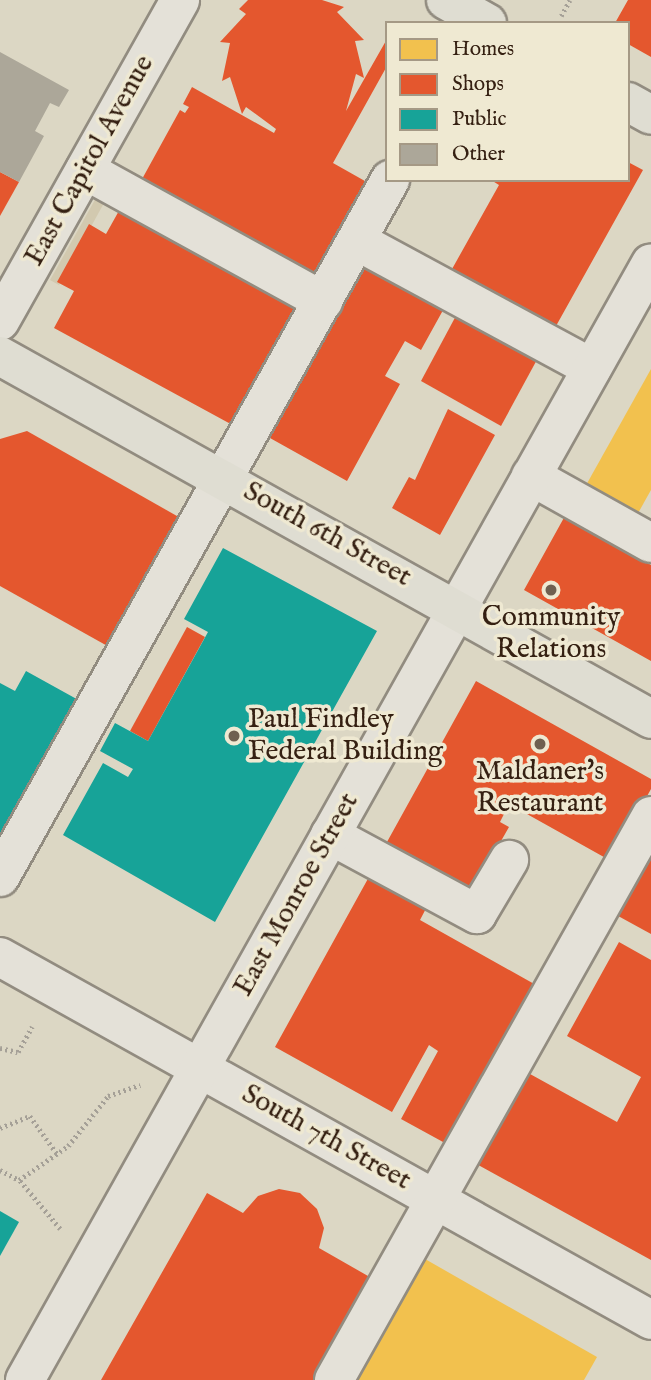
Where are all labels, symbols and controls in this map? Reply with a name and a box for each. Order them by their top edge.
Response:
legend [385,21,630,182]
text: Homes [452,36,514,63]
street label: East Capitol Avenue [18,50,162,272]
text: Shops [452,71,504,98]
text: Public [452,106,506,133]
text: Other [452,141,505,168]
street label: South 6th Street [237,475,417,595]
marker: Community Relations [543,582,559,598]
place label: Community Relations [482,601,620,667]
place label: Paul Findley Federal Building [248,703,443,769]
marker: Paul Findley Federal Building [226,728,242,744]
marker: Maldaner's Restaurant [532,736,548,752]
place label: Maldaner's Restaurant [476,755,604,821]
street label: East Monroe Street [227,788,367,1002]
street label: South 7th Street [236,1078,416,1198]

